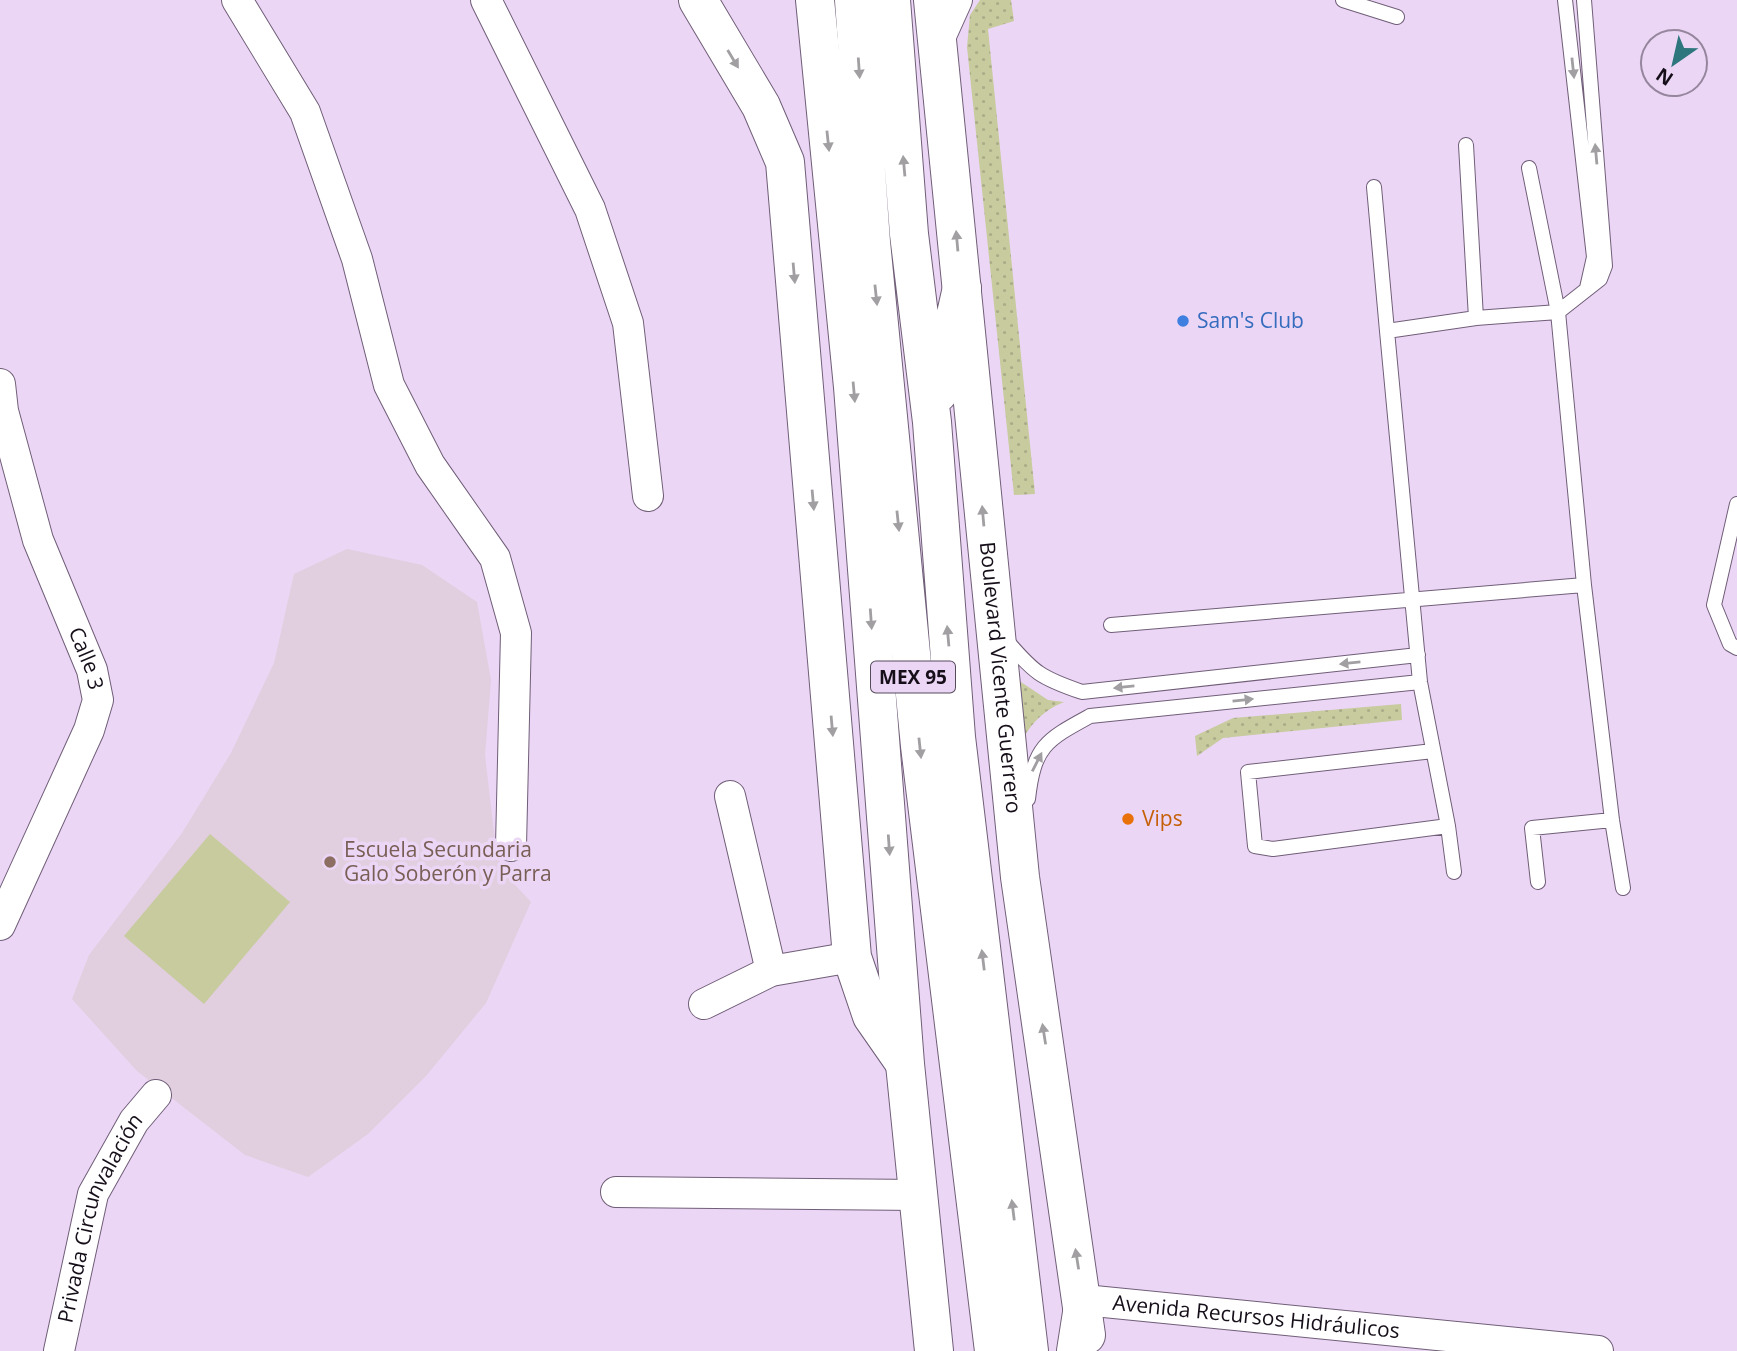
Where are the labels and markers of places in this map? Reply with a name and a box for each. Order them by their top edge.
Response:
place label: Sam's Club [1197,306,1304,334]
marker: Sam's Club [1175,313,1191,329]
place label: Vips [1142,804,1183,832]
marker: Vips [1120,811,1136,827]
place label: Escuela Secundaria Galo Soberón y Parra [344,835,552,887]
marker: Escuela Secundaria Galo Soberón y Parra [322,854,338,870]

